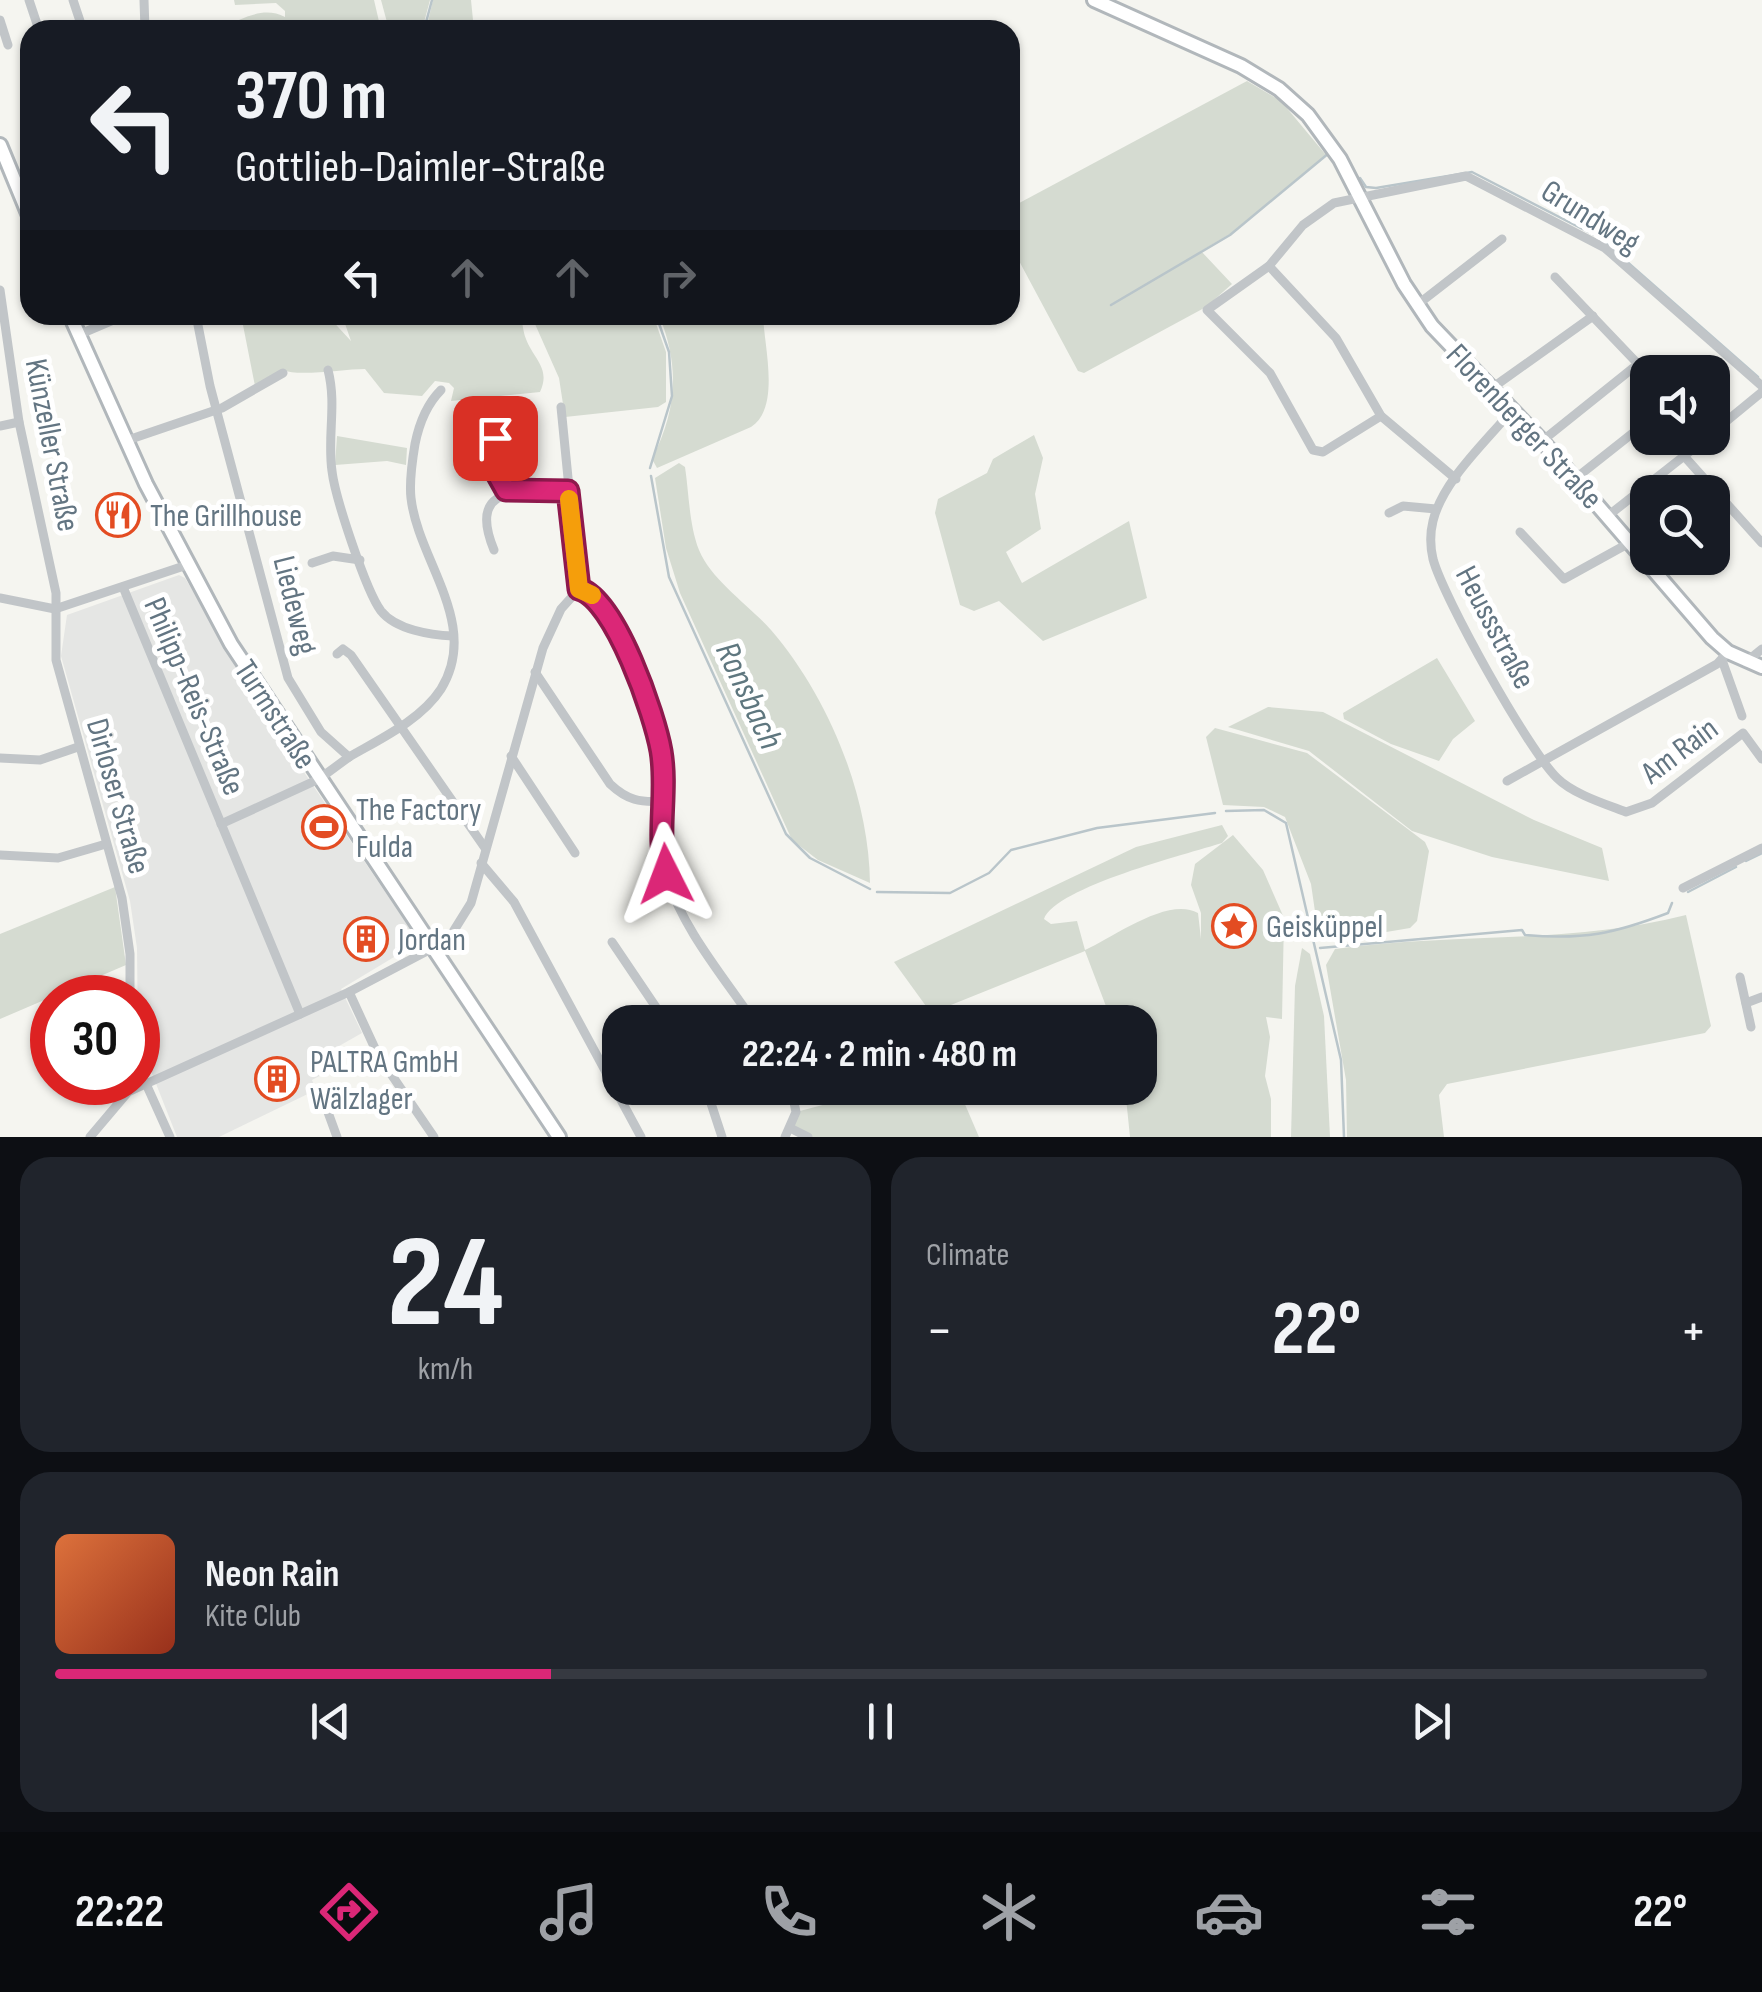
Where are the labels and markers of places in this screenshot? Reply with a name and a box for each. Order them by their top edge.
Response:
pin [453,396,538,481]
restaurant icon: The Grillhouse [95,492,141,538]
place label: The Grillhouse [150,497,302,536]
place label: The Factory Fulda [356,791,481,867]
sports icon: The Factory Fulda [301,804,347,850]
place icon: Geisküppel [1211,903,1257,949]
place label: Geisküppel [1266,908,1383,947]
building icon: Jordan [343,916,389,962]
place label: Jordan [397,921,466,960]
place label: PALTRA GmbH Wälzlager [310,1043,459,1119]
building icon: PALTRA GmbH Wälzlager [254,1056,300,1102]

